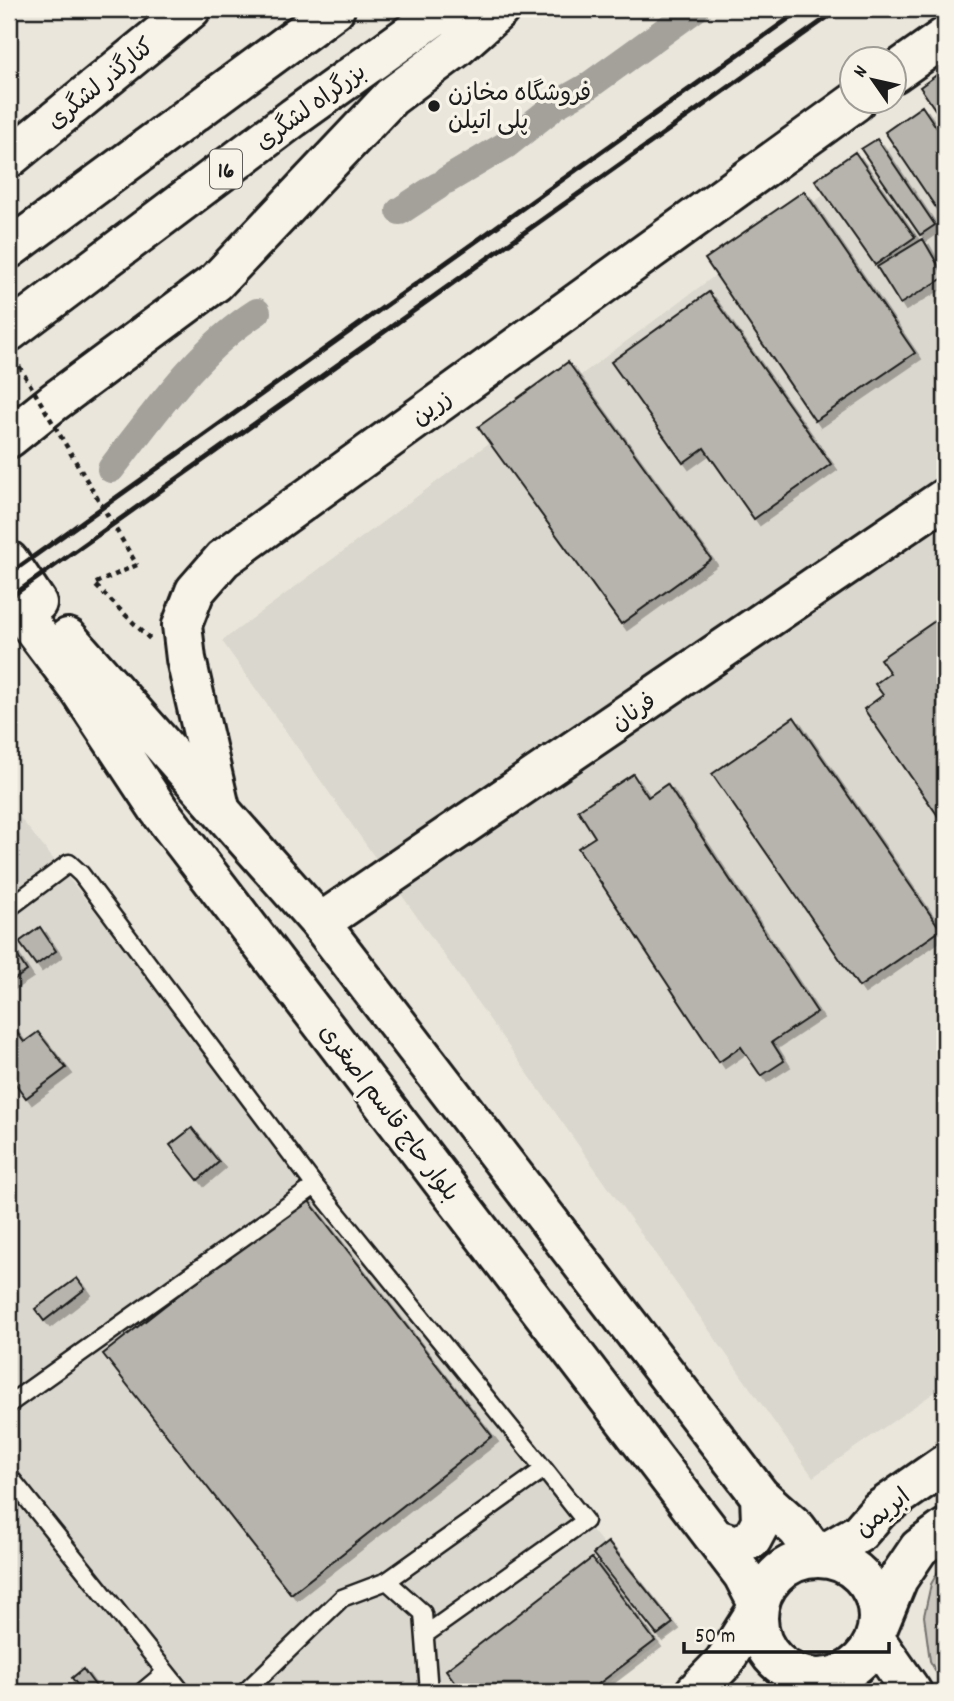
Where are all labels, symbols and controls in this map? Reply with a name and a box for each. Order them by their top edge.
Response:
street label: کنارگذر لشگری [41,31,163,139]
north arrow [838,46,908,116]
street label: بزرگراه لشگری [249,57,374,160]
text: N [848,61,876,84]
place label: فروشگاه مخازن پلی اتیلن [448,78,591,140]
marker: فروشگاه مخازن پلی اتیلن [426,98,442,114]
road number: 16 [210,150,242,188]
street label: زرین [405,383,460,436]
street label: فرنان [605,686,664,741]
street label: بلوار حاج قاسم اصغری [309,1018,466,1210]
street label: ابریمن [849,1482,919,1547]
scale bar [684,1610,889,1654]
text: 50 m [695,1623,735,1653]

